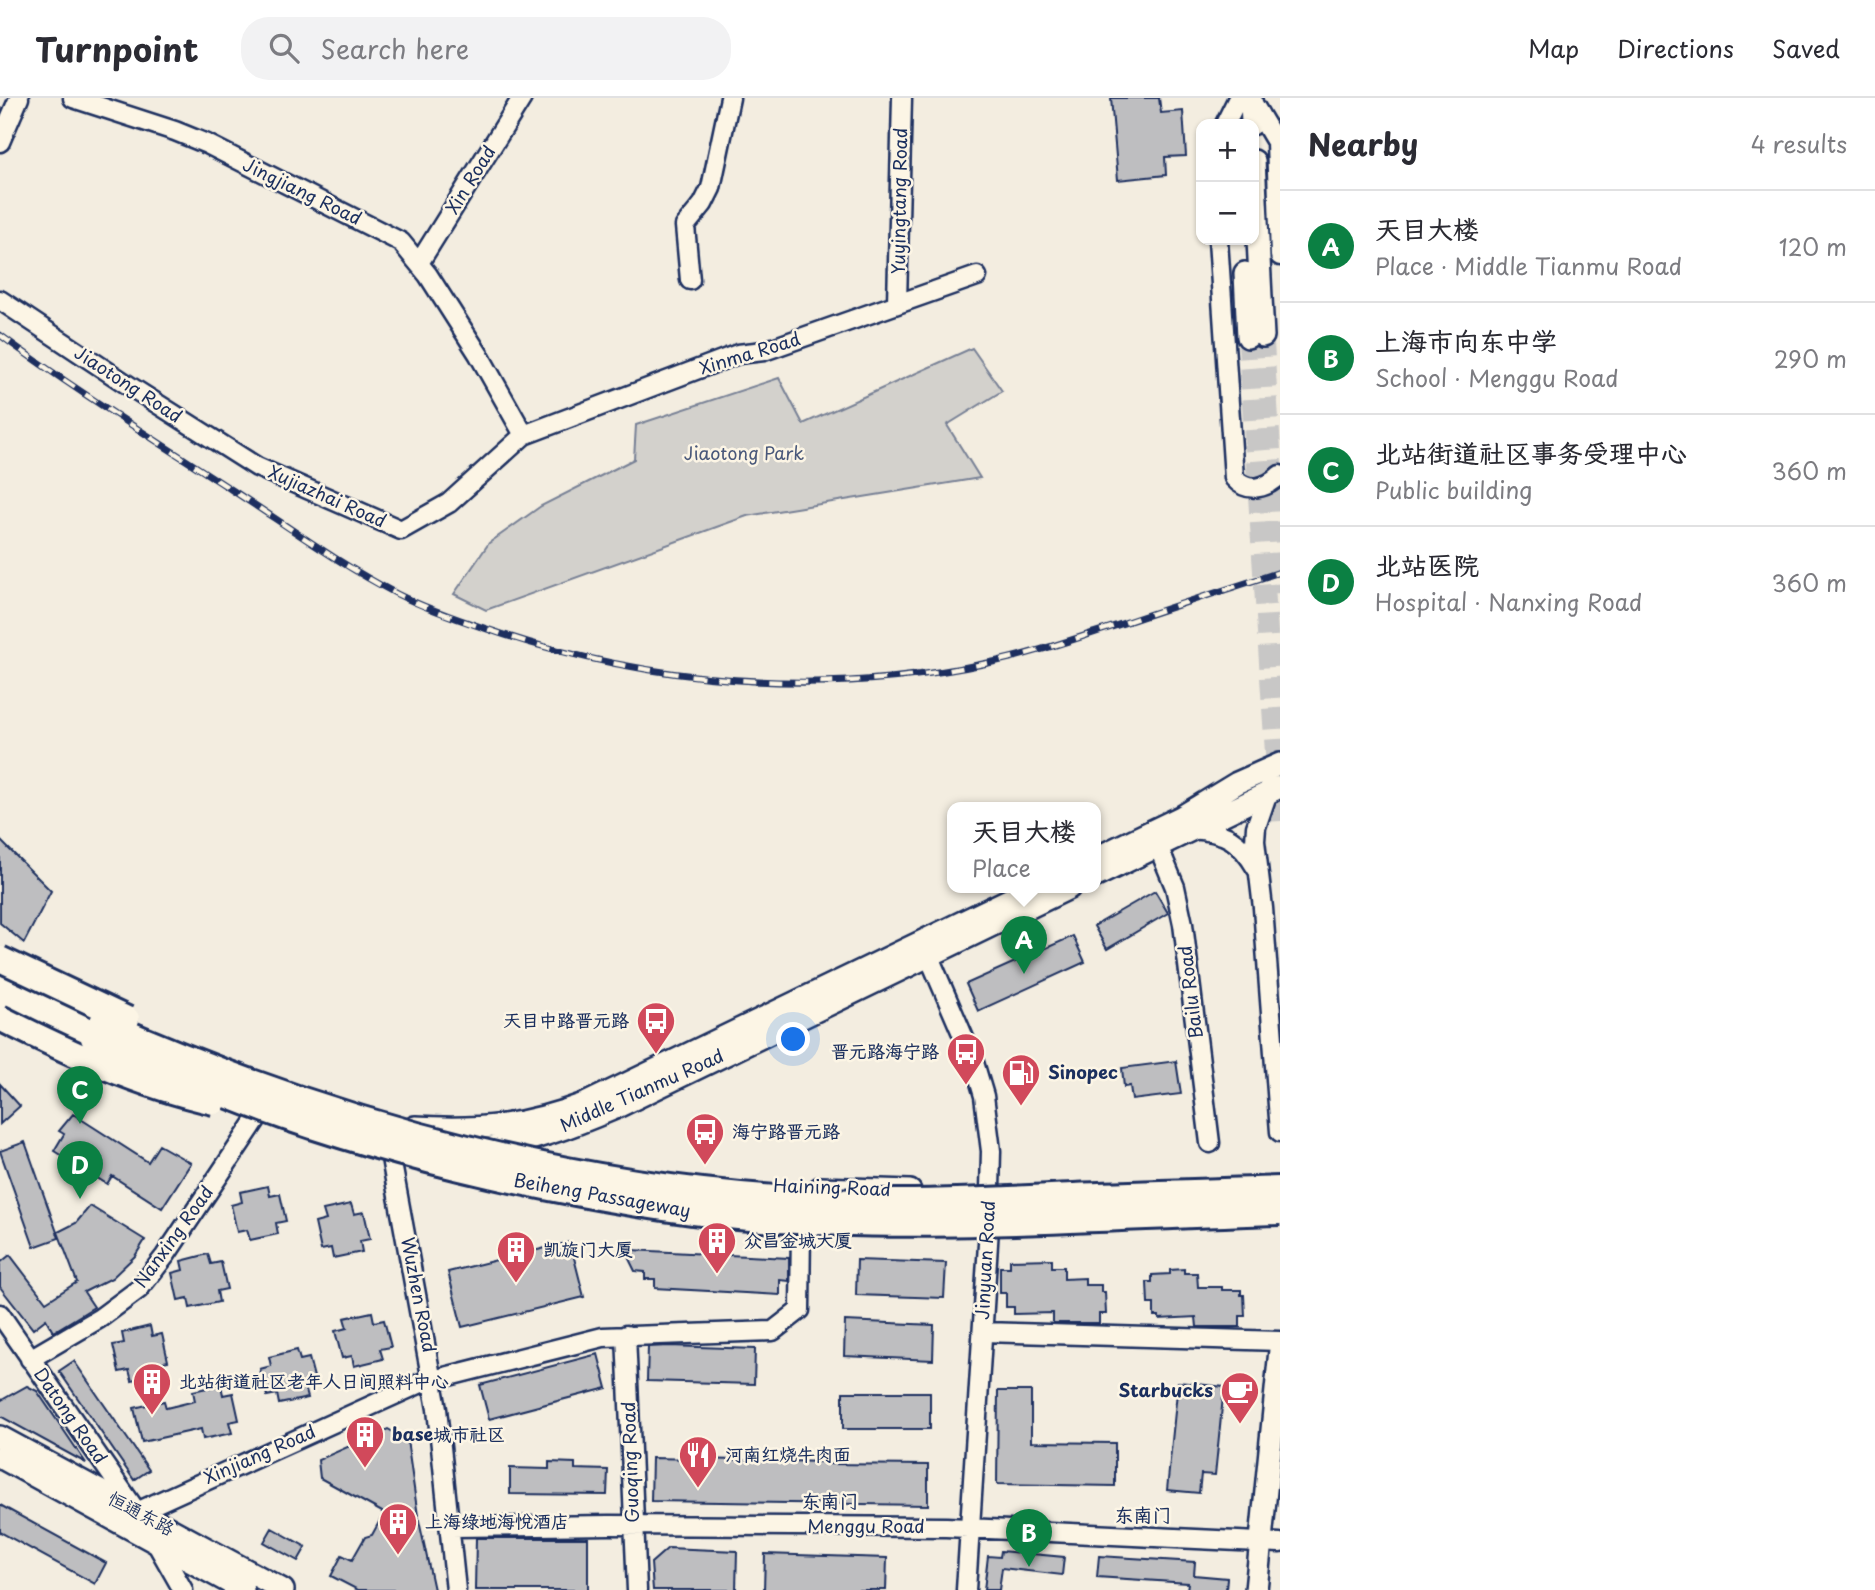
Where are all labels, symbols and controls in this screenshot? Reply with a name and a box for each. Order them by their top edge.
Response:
search box [241,17,731,80]
text: Turnpoint [35,23,199,73]
icon: search [265,29,303,67]
text: Search here [321,29,469,68]
text: Map [1528,30,1579,66]
text: Directions [1617,30,1734,66]
text: Saved [1772,30,1840,66]
map controls [1196,119,1259,245]
button: + [1196,119,1259,182]
text: Nearby [1308,121,1418,166]
text: 4 results [1751,126,1847,161]
street label: Yuyingtang Road [884,127,913,275]
street label: Xin Road [438,140,501,219]
street label: Jingjiang Road [239,150,367,231]
button: − [1196,182,1259,245]
text: 天目大楼 [1375,209,1479,248]
text: A [1322,229,1340,264]
text: 120 m [1779,229,1847,264]
text: Place · Middle Tianmu Road [1375,248,1682,283]
text: 上海市向东中学 [1375,321,1557,360]
street label: Xinma Road [696,324,803,381]
street label: Jiaotong Road [70,339,188,429]
text: B [1323,341,1339,376]
text: 290 m [1774,341,1847,376]
text: School · Menggu Road [1375,360,1619,395]
text: 北站街道社区事务受理中心 [1375,433,1687,472]
park label: Jiaotong Park [684,439,804,466]
text: C [1322,453,1340,488]
text: 360 m [1772,453,1847,488]
street label: Xujiazhai Road [265,458,391,534]
text: Public building [1375,472,1532,507]
text: 北站医院 [1375,545,1479,584]
text: D [1322,565,1340,600]
text: 360 m [1772,565,1847,600]
text: Hospital · Nanxing Road [1375,584,1642,619]
popup [947,802,1101,893]
text: 天目大楼 [972,811,1076,850]
text: Place [972,850,1031,885]
pin: A [1001,916,1047,974]
street label: Bailu Road [1170,944,1209,1040]
bus stop icon: 天目中路晋元路 [635,1000,677,1055]
place label: 天目中路晋元路 [503,1006,629,1033]
your location [776,1022,810,1056]
bus stop icon: 晋元路海宁路 [945,1031,987,1086]
place label: 晋元路海宁路 [831,1037,939,1064]
street label: Middle Tianmu Road [555,1041,728,1138]
fuel station icon: Sinopec [1000,1052,1042,1107]
place label: Sinopec [1048,1058,1118,1085]
pin: C [57,1066,103,1124]
bus stop icon: 海宁路晋元路 [684,1111,726,1166]
place label: 海宁路晋元路 [732,1117,840,1144]
pin: D [57,1141,103,1199]
street label: Beiheng Passageway [512,1166,693,1223]
street label: Haining Road [773,1171,891,1202]
street label: Nanxing Road [126,1179,219,1293]
street label: Jinyuan Road [968,1200,1001,1320]
building icon: 众昌金城大厦 [696,1220,738,1275]
place label: 众昌金城大厦 [744,1226,852,1253]
building icon: 凯旋门大厦 [495,1229,537,1284]
street label: Wuzhen Road [395,1235,444,1355]
place label: 凯旋门大厦 [543,1235,633,1262]
building icon: 北站街道社区老年人日间照料中心 [131,1361,173,1416]
street label: Datong Road [28,1362,114,1469]
place label: 北站街道社区老年人日间照料中心 [179,1367,449,1394]
cafe icon: Starbucks [1219,1370,1261,1425]
place label: Starbucks [1119,1376,1213,1403]
street label: Guoqing Road [614,1401,645,1523]
building icon: base城市社区 [344,1414,386,1469]
street label: Xinjiang Road [199,1417,319,1490]
place label: base城市社区 [392,1420,505,1447]
restaurant icon: 河南红烧牛肉面 [677,1434,719,1489]
place label: 河南红烧牛肉面 [725,1440,851,1467]
street label: 恒通东路 [104,1484,180,1541]
district label: 东南门 [801,1486,859,1514]
district label: 东南门 [1114,1500,1172,1528]
building icon: 上海绿地海悦酒店 [377,1501,419,1556]
place label: 上海绿地海悦酒店 [425,1507,569,1534]
pin: B [1006,1509,1052,1567]
street label: Menggu Road [807,1512,925,1539]

